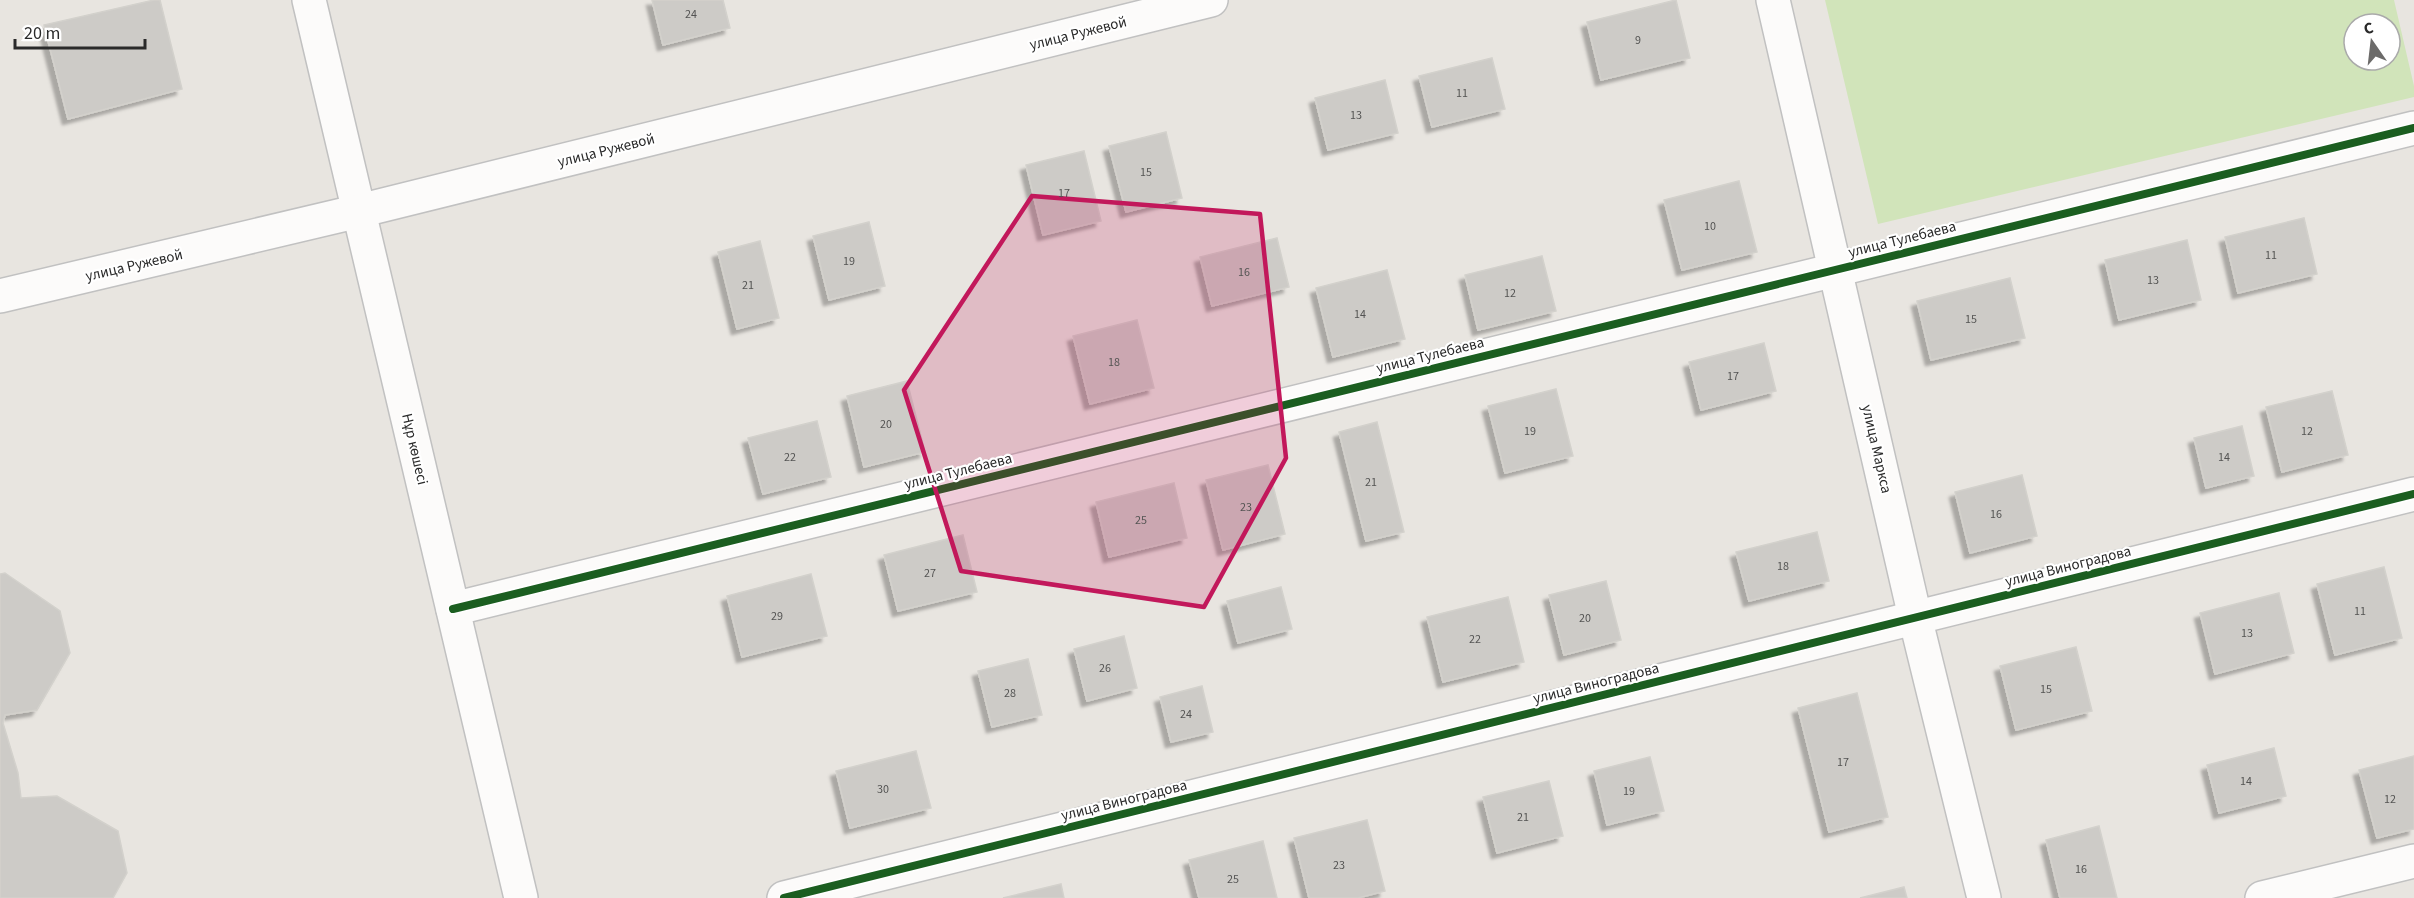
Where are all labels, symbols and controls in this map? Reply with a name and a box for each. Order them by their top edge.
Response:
house number: 24 [685,6,697,23]
street label: улица Ружевой [1027,11,1129,56]
scale bar [15,12,146,50]
north arrow [2342,12,2402,72]
text: С [2361,17,2376,40]
text: 20 m [24,21,60,46]
house number: 9 [1635,32,1641,49]
house number: 11 [1456,85,1468,102]
house number: 13 [1350,107,1362,124]
street label: улица Ружевой [555,128,657,173]
house number: 15 [1140,164,1152,181]
house number: 17 [1058,185,1070,202]
street label: улица Тулебаева [1846,216,1958,263]
house number: 10 [1704,218,1716,235]
street label: улица Ружевой [83,244,185,287]
house number: 11 [2265,247,2277,264]
house number: 19 [843,253,855,270]
house number: 16 [1238,264,1250,281]
house number: 13 [2147,272,2159,289]
house number: 21 [742,277,754,294]
house number: 12 [1504,285,1516,302]
house number: 14 [1354,306,1366,323]
house number: 15 [1965,311,1977,328]
street label: улица Тулебаева [1374,332,1486,379]
house number: 18 [1108,354,1120,371]
house number: 17 [1727,368,1739,385]
street label: улица Маркса [1856,403,1897,496]
street label: Нұр көшесі [396,411,433,487]
house number: 20 [880,416,892,433]
house number: 19 [1524,423,1536,440]
house number: 12 [2301,423,2313,440]
street label: улица Тулебаева [902,448,1014,495]
house number: 22 [784,449,796,466]
house number: 14 [2218,449,2230,466]
house number: 21 [1365,474,1377,491]
house number: 23 [1240,499,1252,516]
house number: 16 [1990,506,2002,523]
house number: 25 [1135,512,1147,529]
street label: улица Виноградова [2003,541,2133,592]
house number: 18 [1777,558,1789,575]
house number: 27 [924,565,936,582]
house number: 11 [2354,603,2366,620]
house number: 29 [771,608,783,625]
house number: 20 [1579,610,1591,627]
house number: 13 [2241,625,2253,642]
house number: 22 [1469,631,1481,648]
street label: улица Виноградова [1531,658,1661,709]
house number: 26 [1099,660,1111,677]
house number: 15 [2040,681,2052,698]
house number: 28 [1004,685,1016,702]
house number: 24 [1180,706,1192,723]
house number: 17 [1837,754,1849,771]
house number: 14 [2240,773,2252,790]
street label: улица Виноградова [1059,775,1189,826]
house number: 30 [877,781,889,798]
house number: 19 [1623,783,1635,800]
house number: 12 [2384,791,2396,808]
house number: 21 [1517,809,1529,826]
house number: 23 [1333,857,1345,874]
house number: 16 [2075,861,2087,878]
house number: 25 [1227,871,1239,888]

